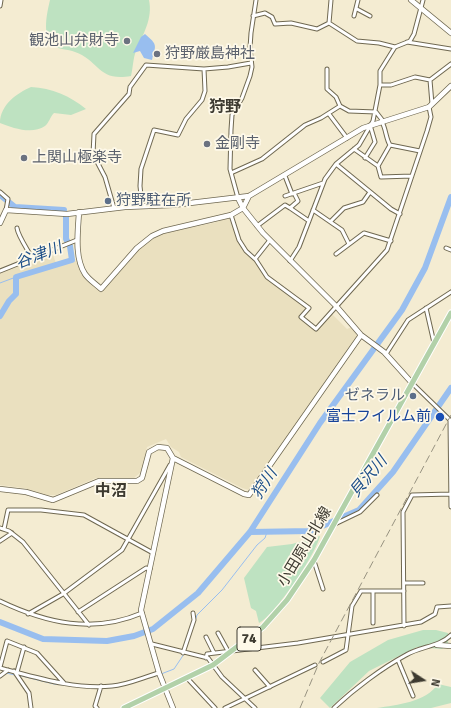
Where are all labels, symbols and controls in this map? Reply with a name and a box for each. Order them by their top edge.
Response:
place label: 観池山弁財寺 [29,32,119,50]
marker: 観池山弁財寺 [122,36,132,46]
place label: 狩野厳島神社 [165,45,255,63]
marker: 狩野厳島神社 [152,49,162,59]
district label: 狩野 [209,98,241,118]
place label: 金剛寺 [215,135,260,153]
marker: 金剛寺 [202,139,212,149]
place label: 上関山極楽寺 [32,149,122,167]
marker: 上関山極楽寺 [19,153,29,163]
place label: 狩野駐在所 [116,192,191,210]
marker: 狩野駐在所 [103,196,113,206]
water label: 谷津川 [13,238,65,274]
place label: ゼネラル [345,387,405,405]
marker: ゼネラル [408,391,418,401]
place label: 富士フイルム前 [326,408,431,426]
marker: 富士フイルム前 [434,411,446,423]
water label: 貝沢川 [346,452,392,502]
water label: 狩川 [248,465,282,503]
district label: 中沼 [95,482,127,502]
street label: 小田原山北線 [274,504,336,590]
road number: 74 [237,627,261,651]
north arrow [403,660,443,700]
text: N [428,678,442,688]

